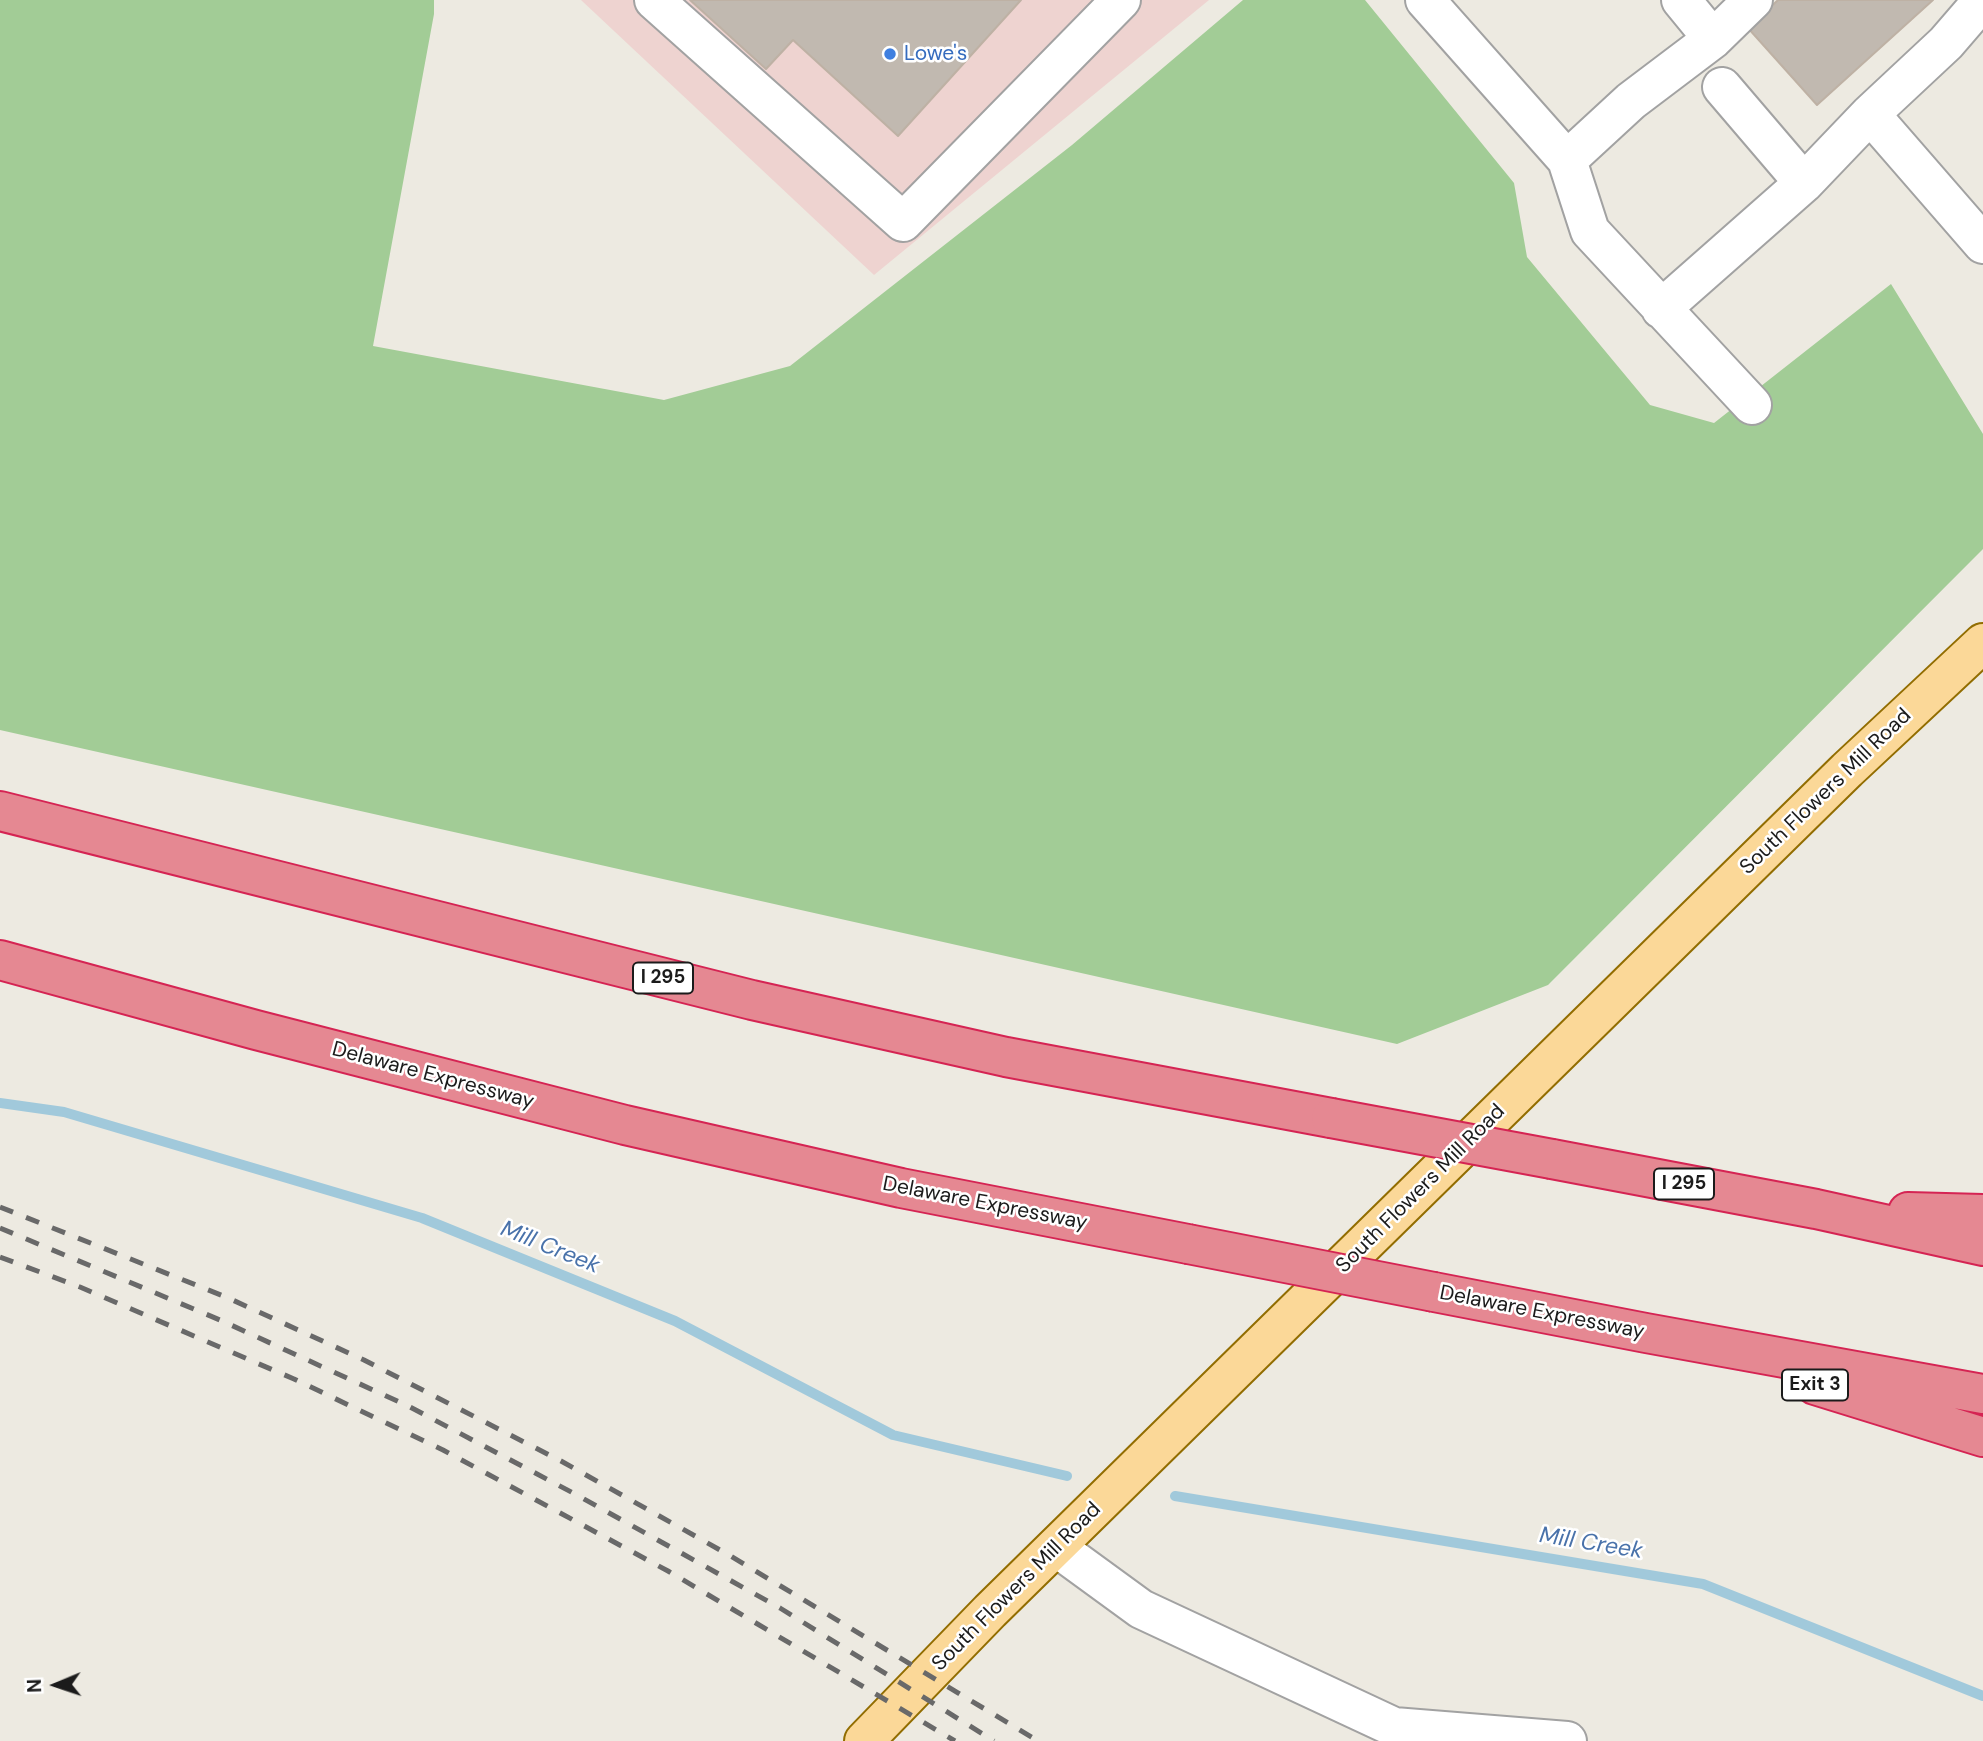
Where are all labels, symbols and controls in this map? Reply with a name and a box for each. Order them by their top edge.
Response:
place label: Lowe's [904,41,967,67]
marker: Lowe's [882,46,898,62]
street label: South Flowers Mill Road [1735,704,1917,880]
road number: I 295 [633,962,693,994]
street label: Delaware Expressway [329,1037,537,1115]
street label: South Flowers Mill Road [1331,1099,1511,1279]
road number: I 295 [1654,1168,1714,1200]
street label: Delaware Expressway [880,1172,1090,1236]
water label: Mill Creek [496,1216,604,1280]
street label: Delaware Expressway [1437,1281,1647,1345]
road number: Exit 3 [1782,1370,1848,1400]
street label: South Flowers Mill Road [927,1497,1107,1677]
water label: Mill Creek [1537,1522,1645,1566]
north arrow [21,1650,91,1720]
text: N [22,1678,47,1693]

